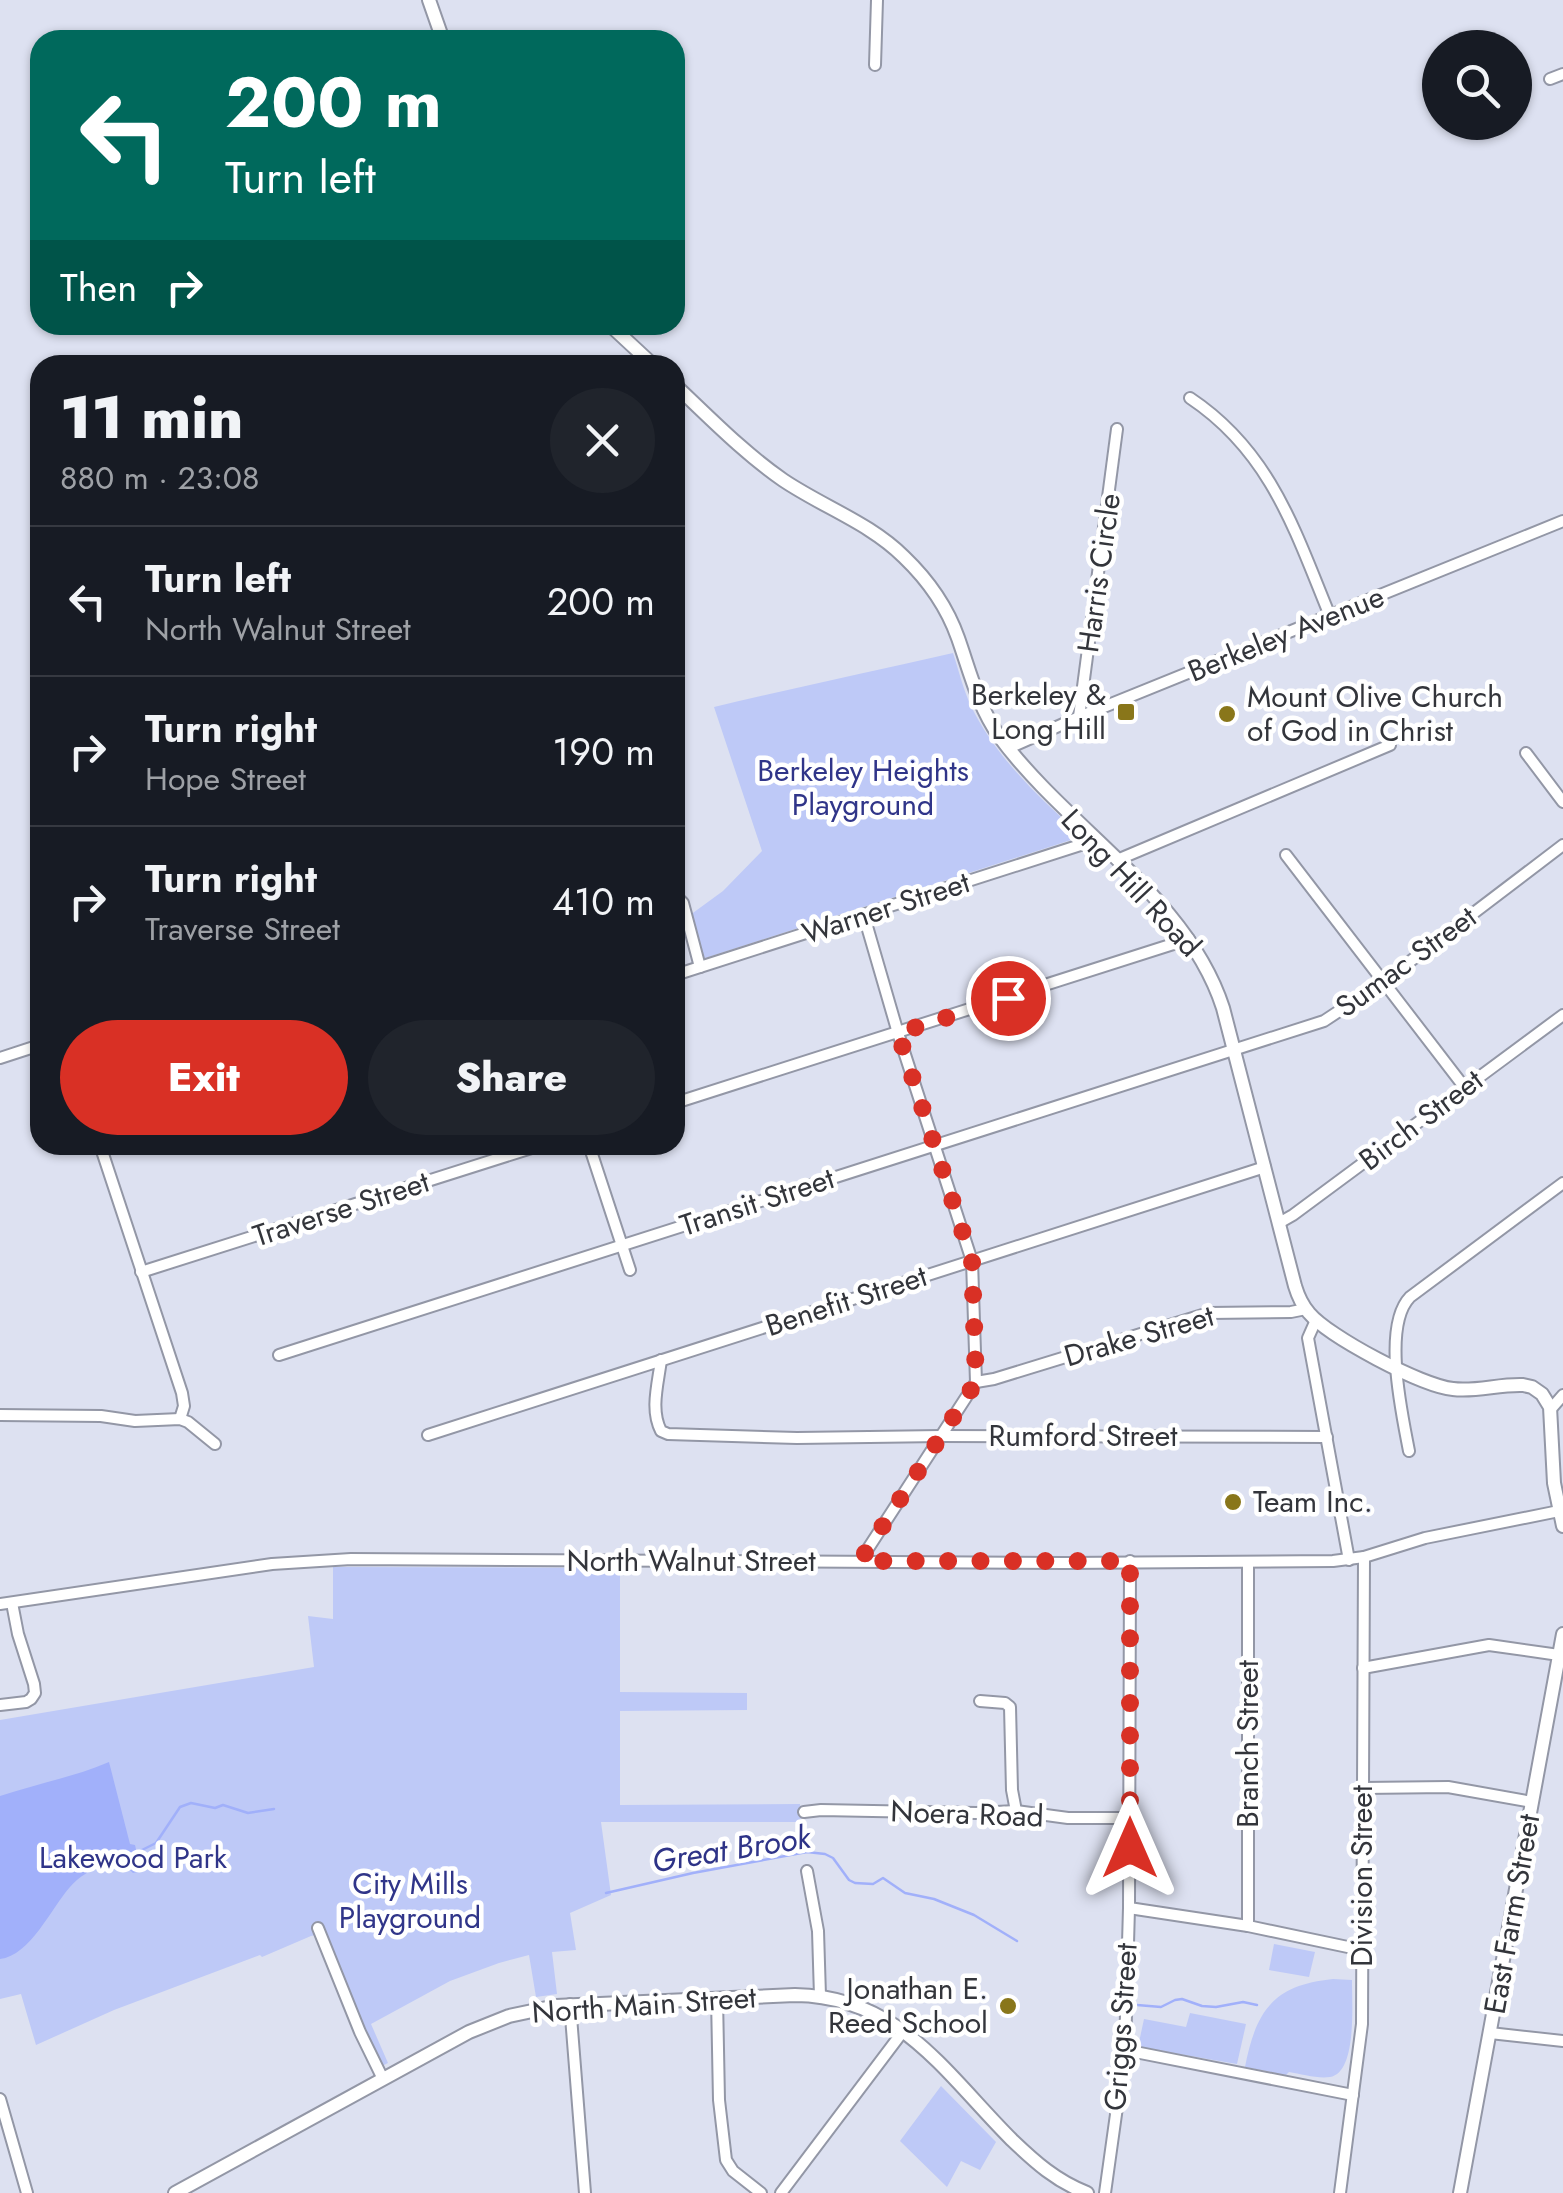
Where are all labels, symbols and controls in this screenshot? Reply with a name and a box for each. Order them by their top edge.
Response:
map controls [1422,30,1532,140]
button: search [1422,30,1532,140]
text: 200 m [225,52,442,153]
icon: left [60,70,190,200]
text: Turn left [225,145,376,210]
text: Then [60,260,137,315]
icon: right [157,260,212,315]
text: 11 min [60,374,243,461]
button: close [550,388,655,493]
text: 880 m · 23:08 [60,455,259,501]
street label: Harris Circle [1066,491,1131,655]
text: Turn left [145,551,291,606]
icon: left [60,574,115,629]
text: 200 m [547,574,655,629]
street label: Berkeley Avenue [1181,575,1390,692]
text: North Walnut Street [145,606,411,652]
place label: Berkeley & Long Hill [971,673,1106,750]
place label: Mount Olive Church of God in Christ [1247,675,1503,752]
text: Turn right [145,701,317,756]
marker: Berkeley & Long Hill [1115,701,1137,723]
marker: Mount Olive Church of God in Christ [1216,703,1238,725]
icon: right [60,724,115,779]
text: 190 m [552,724,655,779]
park label: Berkeley Heights Playground [757,749,969,826]
text: Hope Street [145,756,306,802]
street label: Long Hill Road [1051,799,1211,966]
text: Turn right [145,851,317,906]
street label: Warner Street [797,860,976,955]
icon: right [60,874,115,929]
text: 410 m [552,874,655,929]
street label: Sumac Street [1326,895,1486,1027]
text: Traverse Street [145,906,340,952]
pin [966,956,1051,1041]
icon: arrive [981,971,1036,1026]
button: Exit [60,1020,348,1135]
button: Share [368,1020,655,1135]
street label: Birch Street [1350,1058,1492,1180]
street label: Transit Street [674,1156,840,1247]
street label: Traverse Street [247,1160,435,1257]
street label: Benefit Street [760,1254,933,1347]
street label: Drake Street [1059,1293,1220,1377]
street label: Rumford Street [989,1414,1178,1457]
place label: Team Inc. [1253,1480,1373,1523]
marker: Team Inc. [1222,1491,1244,1513]
street label: North Walnut Street [566,1539,816,1582]
street label: Branch Street [1226,1659,1269,1828]
street label: Division Street [1340,1784,1383,1967]
street label: Noera Road [890,1789,1044,1838]
position arrow [1078,1796,1182,1900]
street label: East Farm Street [1473,1810,1550,2017]
water label: Great Brook [648,1814,815,1884]
park label: Lakewood Park [39,1836,228,1879]
park label: City Mills Playground [339,1862,481,1939]
street label: Griggs Street [1093,1941,1148,2112]
place label: Jonathan E. Reed School [828,1967,988,2044]
street label: North Main Street [530,1975,758,2034]
marker: Jonathan E. Reed School [997,1995,1019,2017]

